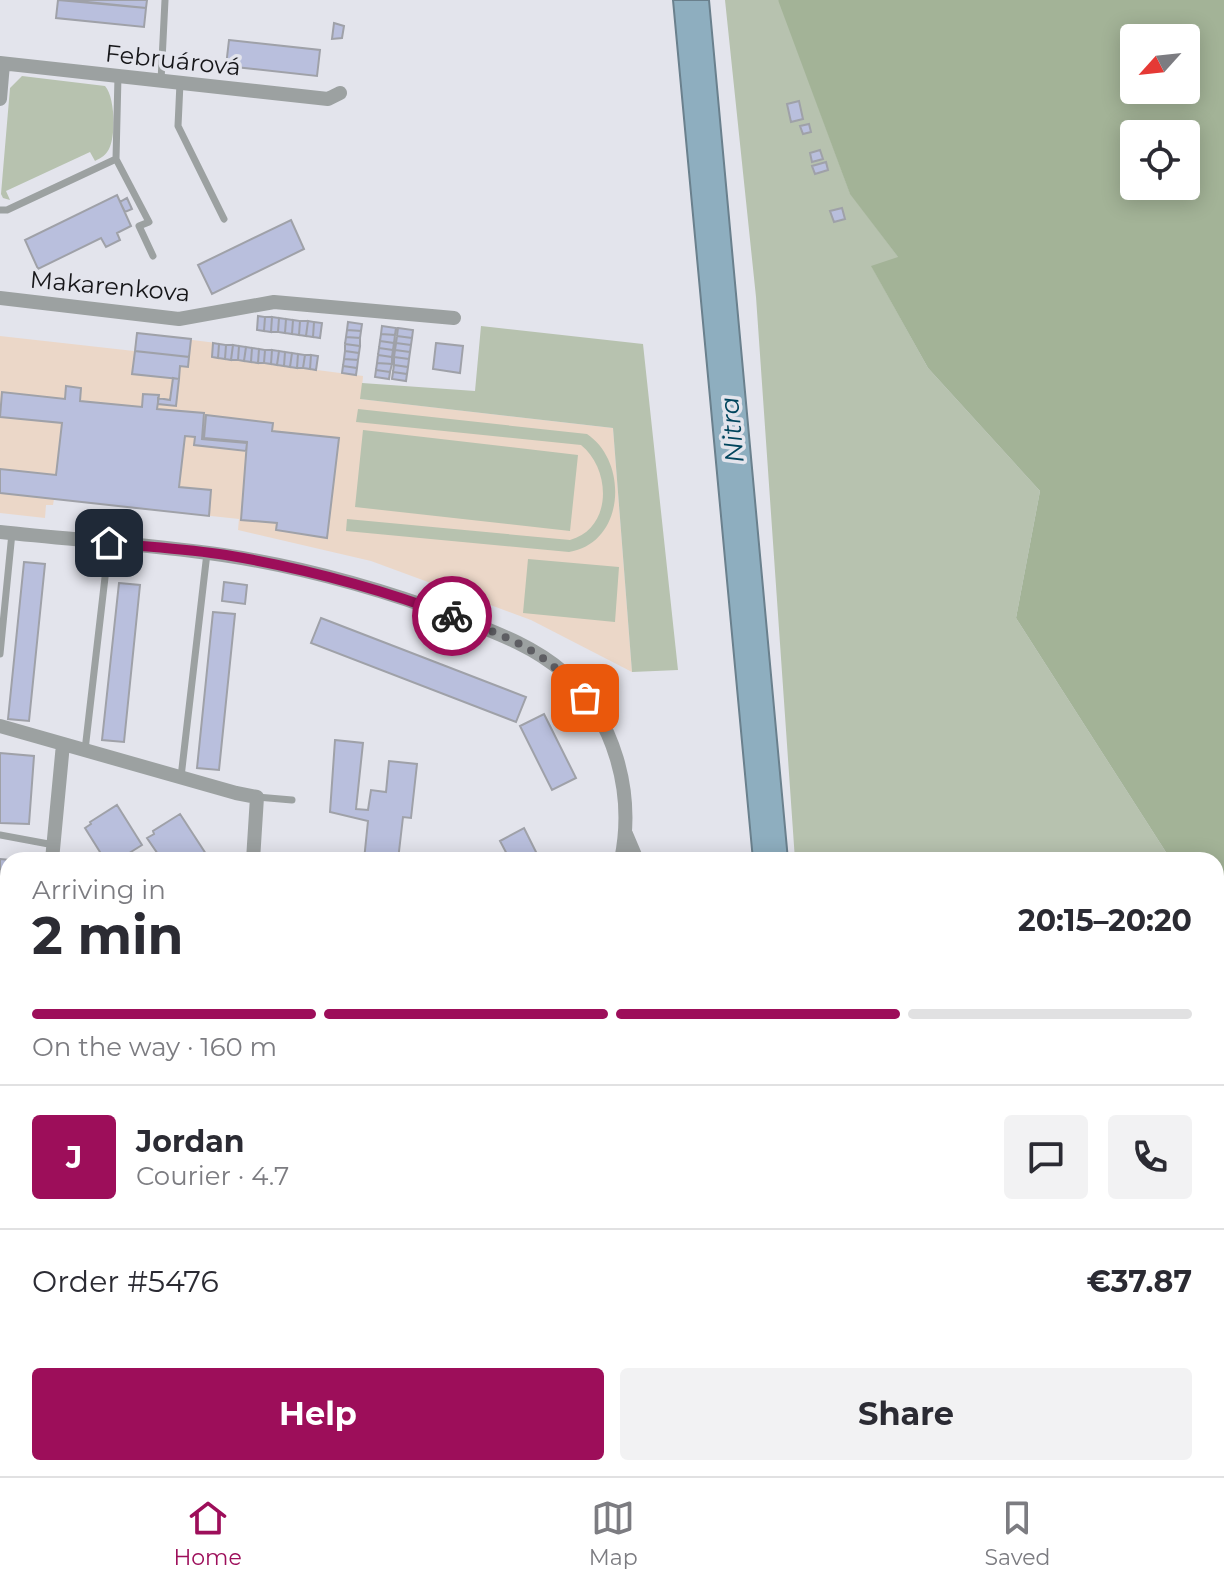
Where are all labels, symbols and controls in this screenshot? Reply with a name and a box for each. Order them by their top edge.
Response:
north arrow [1120,24,1200,104]
map controls [1120,24,1200,200]
street label: Februárová [104,38,242,82]
button: locate [1120,120,1200,200]
street label: Makarenkova [29,265,191,307]
water label: Nitra [713,396,751,464]
pin [75,509,143,577]
icon: home [87,521,131,565]
courier [412,576,492,656]
icon: bike [430,594,474,638]
pin [551,664,619,732]
icon: bag [563,676,607,720]
text: Arriving in [32,874,166,906]
text: 20:15–20:20 [1018,902,1192,939]
text: 2 min [32,904,184,967]
text: On the way · 160 m [32,1031,277,1063]
button: chat [1004,1115,1088,1199]
button: phone [1108,1115,1192,1199]
text: Jordan [136,1123,245,1160]
text: J [66,1139,82,1176]
text: Courier · 4.7 [136,1160,289,1192]
text: Order #5476 [32,1263,219,1300]
text: €37.87 [1086,1263,1192,1300]
button: Help [32,1368,604,1460]
button: Share [620,1368,1192,1460]
tab: Home [173,1496,242,1571]
tab: Map [589,1496,638,1571]
tab: Saved [984,1496,1051,1571]

